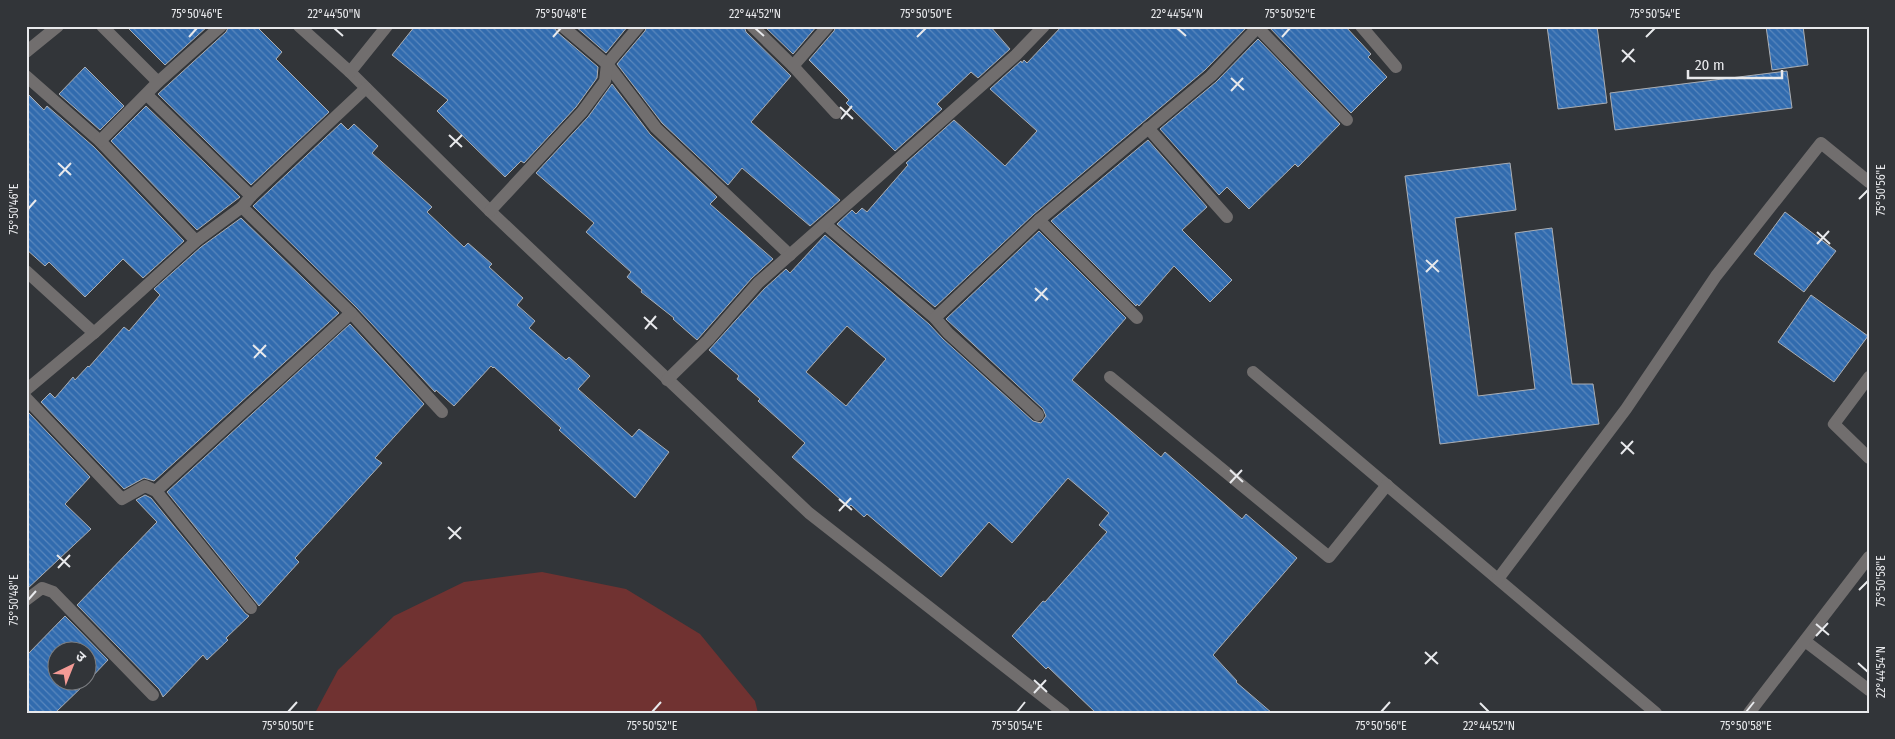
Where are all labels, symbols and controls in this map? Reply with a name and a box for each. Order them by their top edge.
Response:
text: 75°50'46"E [172,7,223,21]
text: 22°44'50"N [307,7,361,21]
text: 75°50'48"E [535,7,587,21]
text: 22°44'52"N [729,7,781,21]
text: 75°50'50"E [900,7,952,21]
text: 22°44'54"N [1151,7,1203,21]
text: 75°50'52"E [1265,7,1316,21]
text: 75°50'54"E [1630,7,1681,21]
scale bar [1688,48,1781,80]
text: 20 m [1695,56,1725,74]
text: 75°50'56"E [1874,164,1888,216]
text: 75°50'46"E [7,183,21,234]
text: 75°50'58"E [1874,555,1888,607]
text: 75°50'48"E [7,574,21,626]
north arrow [48,642,98,692]
text: 22°44'54"N [1874,646,1888,698]
text: उ [72,648,90,666]
text: 75°50'50"E [262,719,314,733]
text: 75°50'52"E [627,719,678,733]
text: 75°50'54"E [992,719,1043,733]
text: 75°50'56"E [1355,719,1407,733]
text: 22°44'52"N [1463,719,1515,733]
text: 75°50'58"E [1720,719,1772,733]

